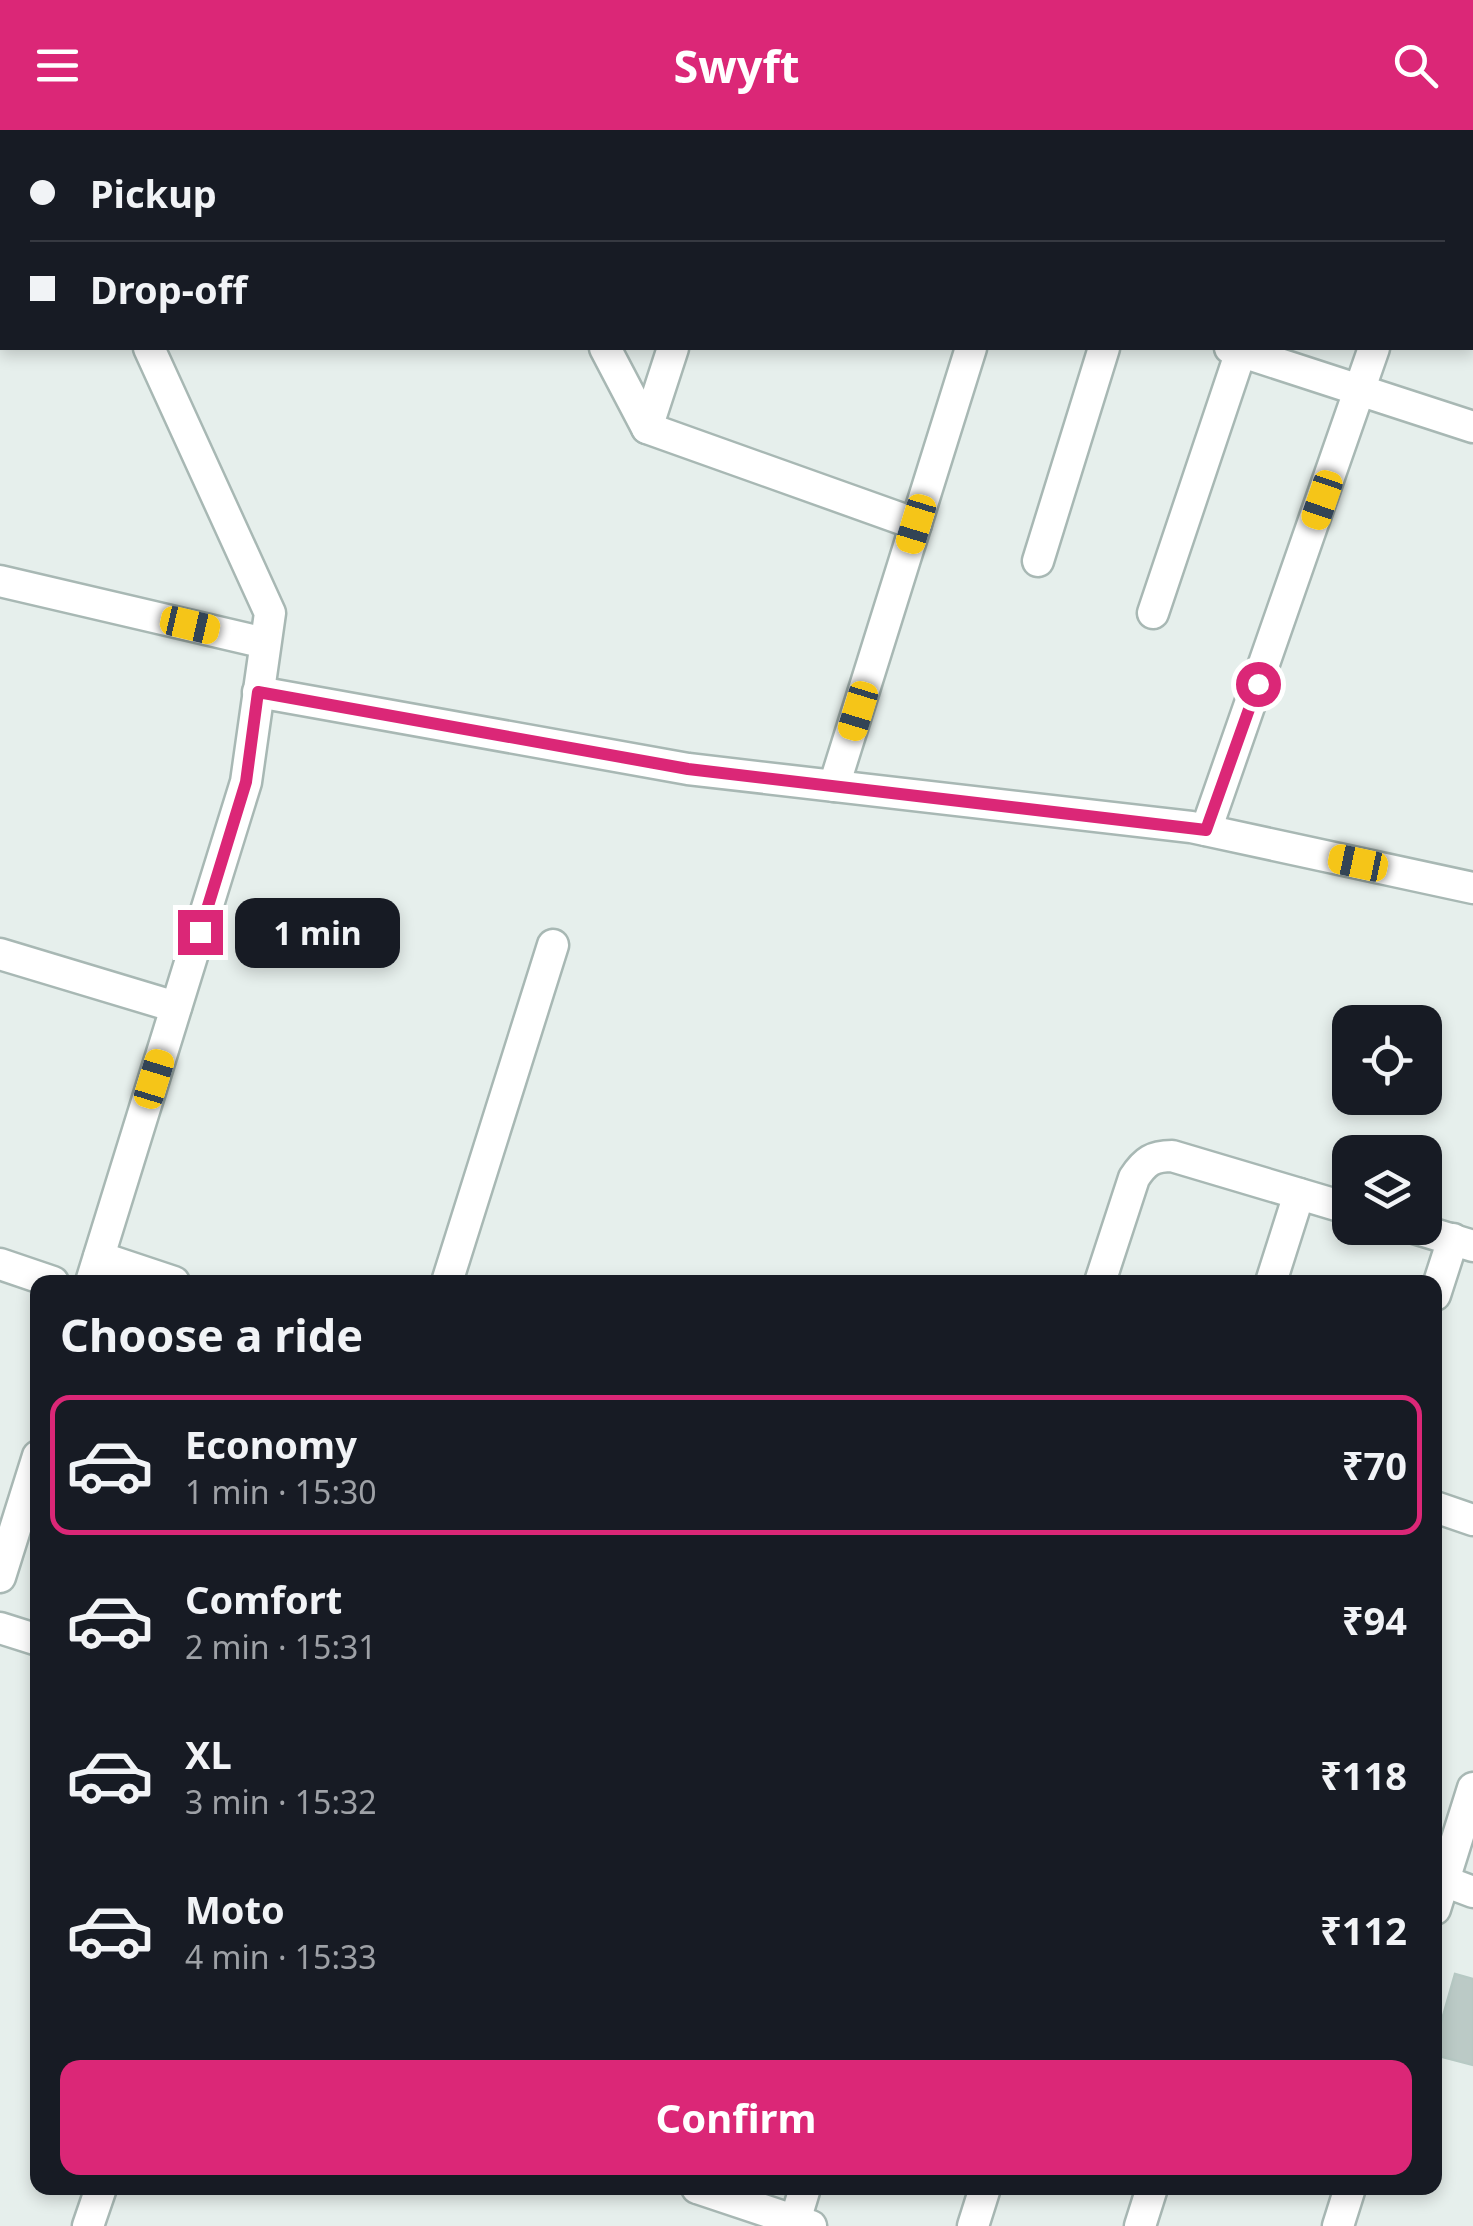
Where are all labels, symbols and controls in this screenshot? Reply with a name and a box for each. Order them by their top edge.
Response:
text: Swyft [674,35,799,96]
icon: menu [30,38,85,93]
icon: search [1388,38,1443,93]
text: Pickup [90,167,217,219]
text: Drop-off [90,263,247,315]
car [1298,467,1346,533]
car [893,491,939,557]
car [157,604,223,646]
route start [1236,662,1281,707]
car [835,678,881,744]
car [1326,842,1390,884]
callout: 1 min [235,897,400,967]
route end [178,910,223,955]
text: 1 min [273,911,362,954]
map controls [1332,1005,1442,1245]
button: locate [1332,1005,1442,1115]
car [131,1046,177,1112]
button: layers [1332,1135,1442,1245]
text: Choose a ride [60,1304,363,1365]
text: Economy [185,1418,357,1470]
icon: car [65,1420,155,1510]
text: ₹70 [1342,1439,1407,1491]
text: 1 min · 15:30 [185,1470,377,1513]
text: Comfort [185,1573,342,1625]
icon: car [65,1575,155,1665]
text: ₹94 [1342,1594,1407,1646]
text: 2 min · 15:31 [185,1625,377,1668]
text: XL [185,1728,232,1780]
icon: car [65,1730,155,1820]
text: ₹118 [1320,1749,1407,1801]
text: 3 min · 15:32 [185,1780,377,1823]
text: Moto [185,1883,285,1935]
icon: car [65,1885,155,1975]
text: ₹112 [1320,1904,1407,1956]
text: 4 min · 15:33 [185,1935,377,1978]
button: Confirm [60,2060,1412,2175]

